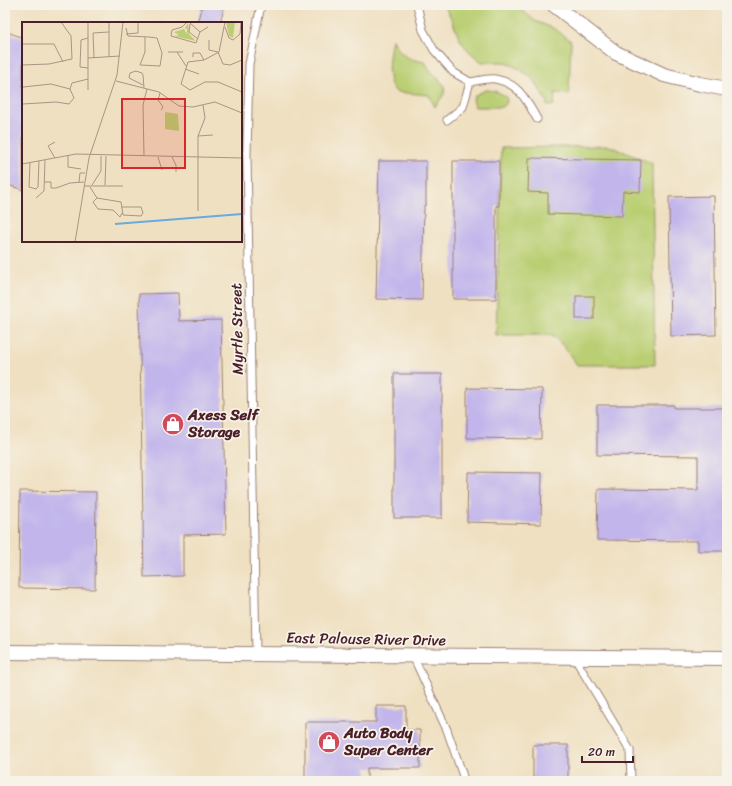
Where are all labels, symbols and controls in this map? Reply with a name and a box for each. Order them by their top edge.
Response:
inset map [22,22,242,242]
street label: Myrtle Street [223,282,251,375]
place label: Axess Self Storage [187,402,261,445]
shop icon: Axess Self Storage [160,411,186,437]
street label: East Palouse River Drive [286,625,446,653]
place label: Auto Body Super Center [343,720,434,763]
shop icon: Auto Body Super Center [316,729,342,755]
scale bar [582,738,633,764]
text: 20 m [588,741,615,763]

